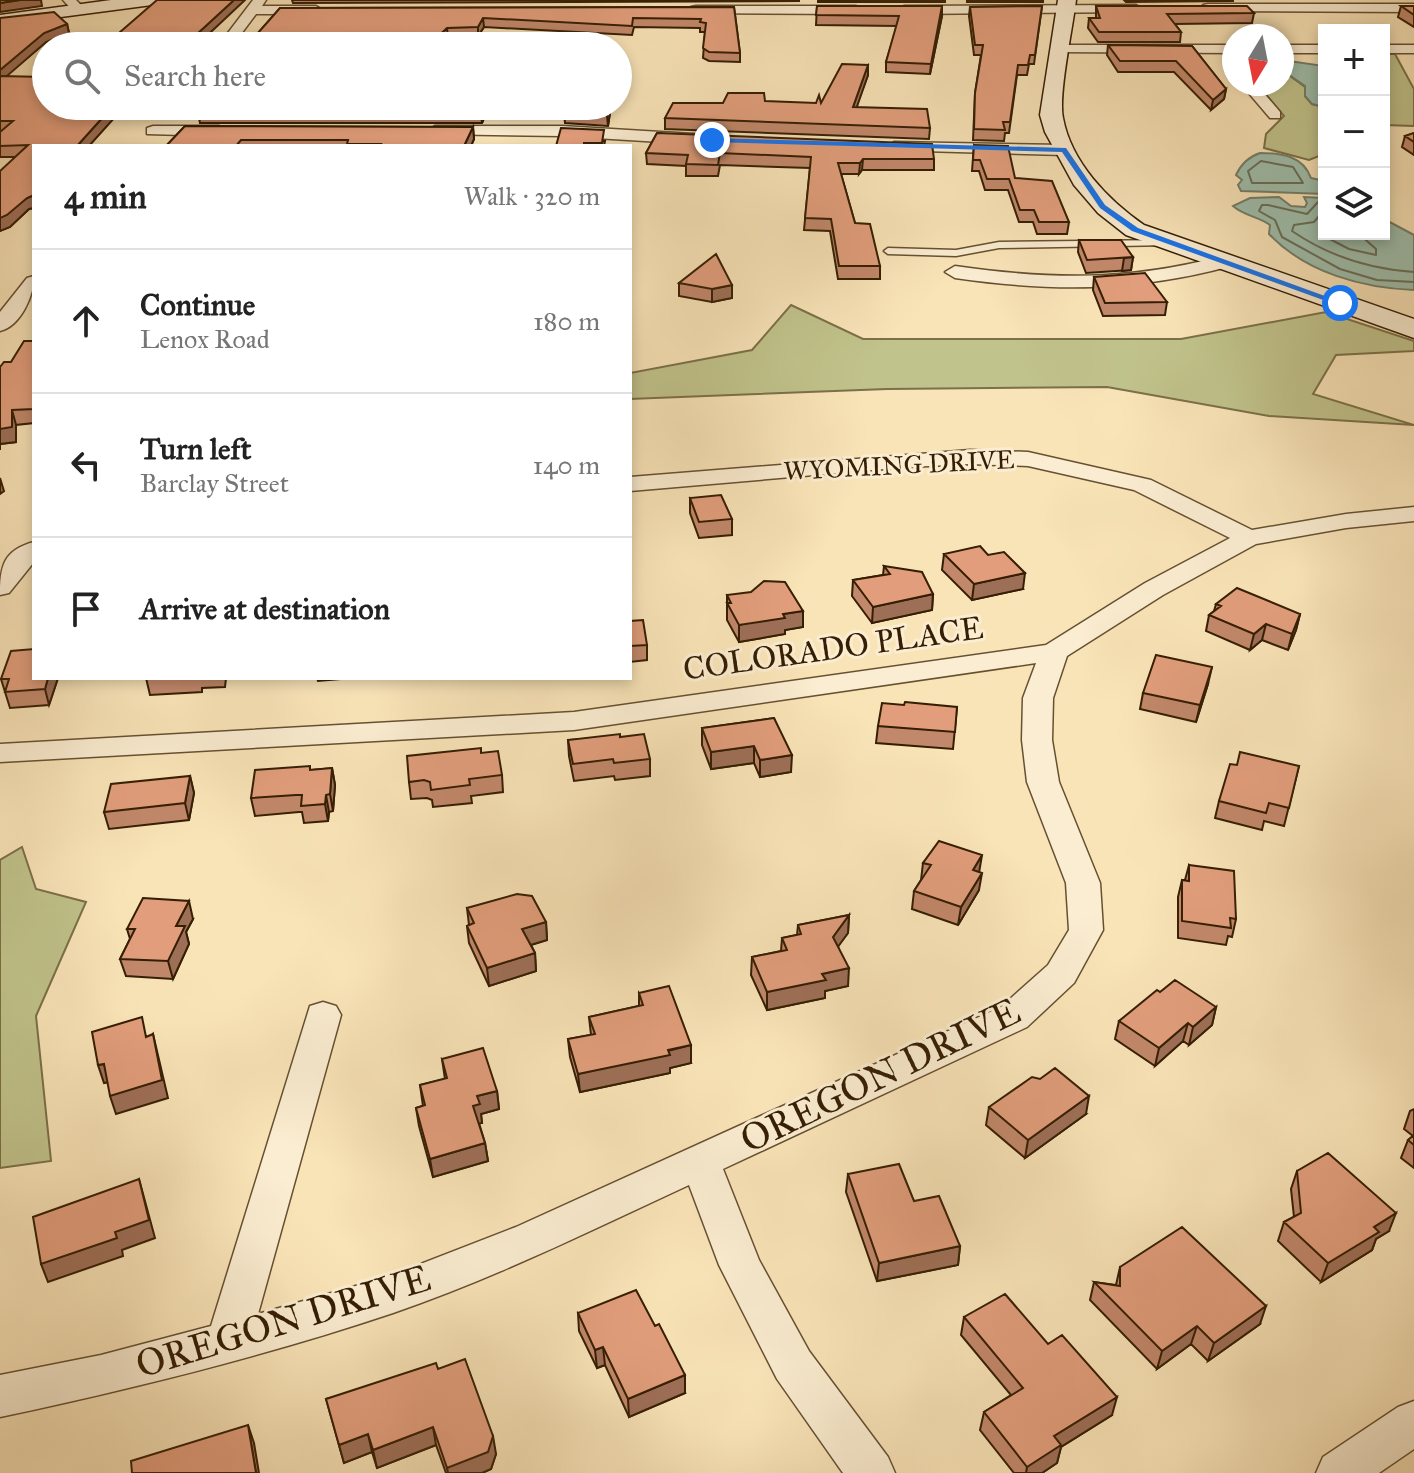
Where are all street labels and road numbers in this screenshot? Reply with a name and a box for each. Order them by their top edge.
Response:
street label: WYOMING DRIVE [783,443,1015,487]
street label: COLORADO PLACE [681,608,986,689]
street label: OREGON DRIVE [733,987,1027,1163]
street label: OREGON DRIVE [130,1254,436,1388]

